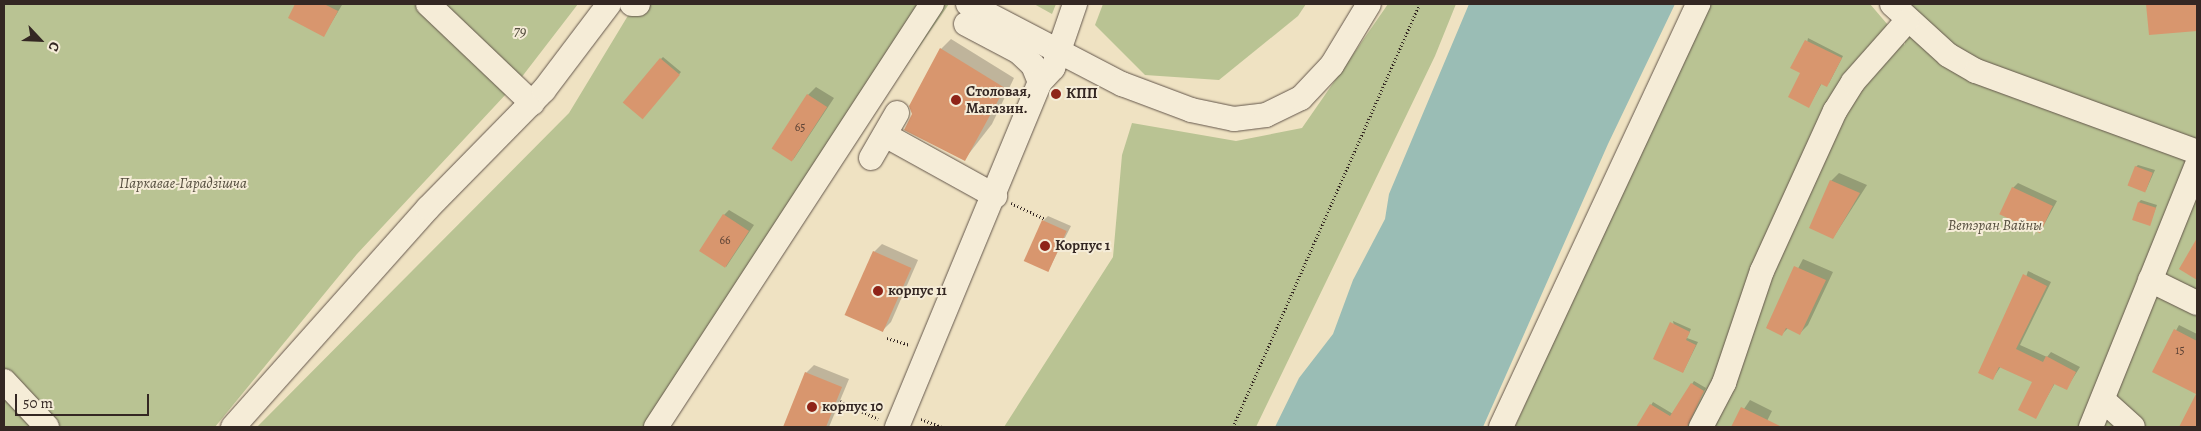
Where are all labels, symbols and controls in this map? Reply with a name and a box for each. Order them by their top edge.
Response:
north arrow [15,15,65,65]
park label: 79 [514,23,526,41]
text: С [44,39,64,54]
place label: Столовая, Магазин. [966,82,1031,117]
place label: КПП [1066,85,1098,103]
marker: КПП [1050,88,1062,100]
marker: Столовая, Магазин. [950,94,962,106]
house number: 65 [795,121,805,135]
park label: Паркавае-Гарадзішча [119,175,247,193]
park label: Ветэран Вайны [1948,217,2042,235]
house number: 66 [719,234,731,248]
place label: Корпус 1 [1055,237,1110,255]
marker: Корпус 1 [1039,240,1051,252]
place label: корпус 11 [888,282,947,300]
marker: корпус 11 [872,285,884,297]
house number: 15 [2175,344,2185,358]
scale bar [18,384,151,416]
text: 50 m [23,393,53,413]
place label: корпус 10 [822,398,883,416]
marker: корпус 10 [806,401,818,413]

